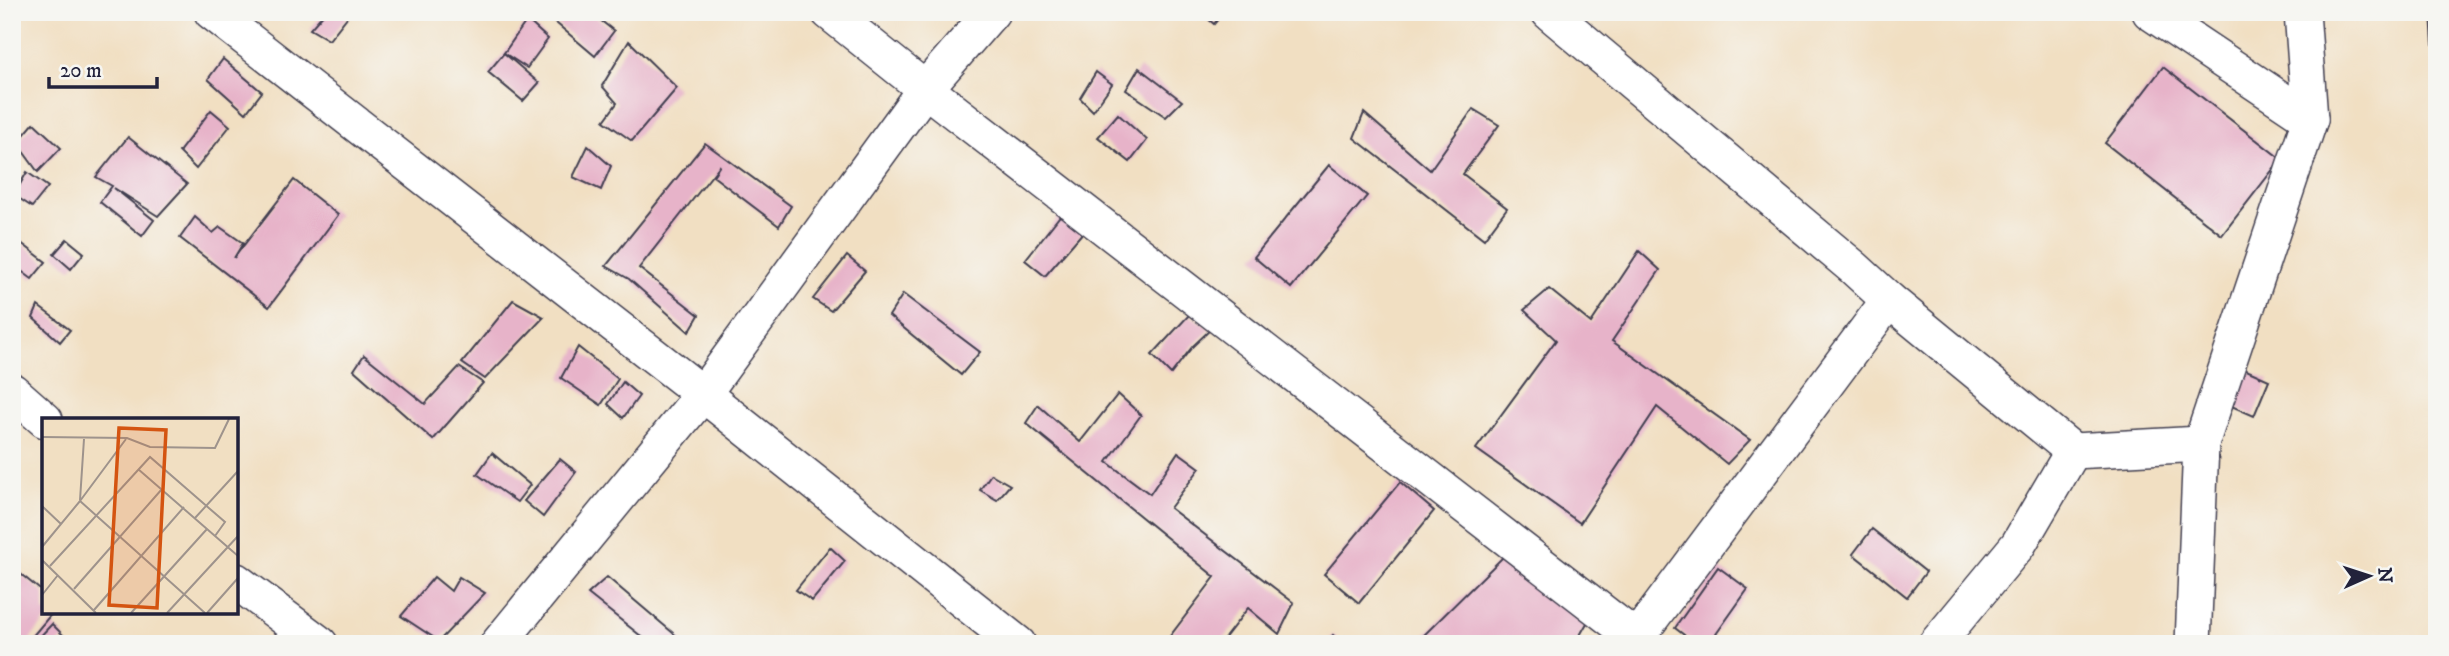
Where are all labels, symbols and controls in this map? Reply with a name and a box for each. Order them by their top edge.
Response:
scale bar [49,46,158,90]
text: 20 m [60,58,102,84]
inset map [42,418,238,614]
north arrow [2334,540,2404,610]
text: N [2373,567,2396,584]

